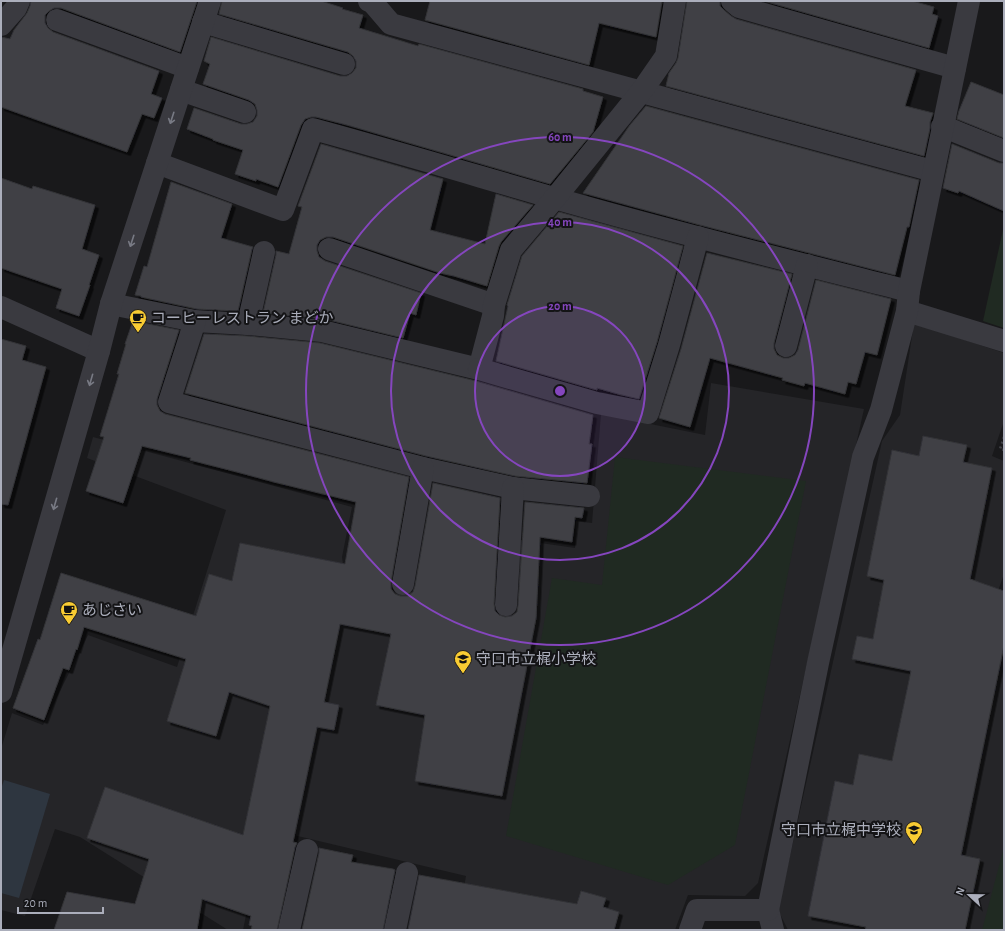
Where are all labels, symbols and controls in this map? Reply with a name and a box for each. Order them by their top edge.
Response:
one-way arrow [168,111,175,124]
text: 60 m [548,131,572,143]
text: 40 m [548,216,572,228]
one-way arrow [127,235,135,247]
text: 20 m [548,300,572,312]
cafe icon: コーヒーレストラン まどか [128,308,148,333]
place label: コーヒーレストラン まどか [151,310,333,326]
one-way arrow [87,373,94,386]
centre of rings [553,384,567,398]
one-way arrow [51,498,58,511]
cafe icon: あじさい [59,600,79,625]
place label: あじさい [82,602,142,618]
school or university icon: 守口市立梶小学校 [453,649,473,674]
place label: 守口市立梶小学校 [476,651,596,667]
school or university icon: 守口市立梶中学校 [904,820,924,845]
place label: 守口市立梶中学校 [781,822,901,838]
north arrow [949,875,989,915]
text: N [954,886,967,897]
scale bar [18,889,103,915]
text: 20 m [24,897,47,909]

